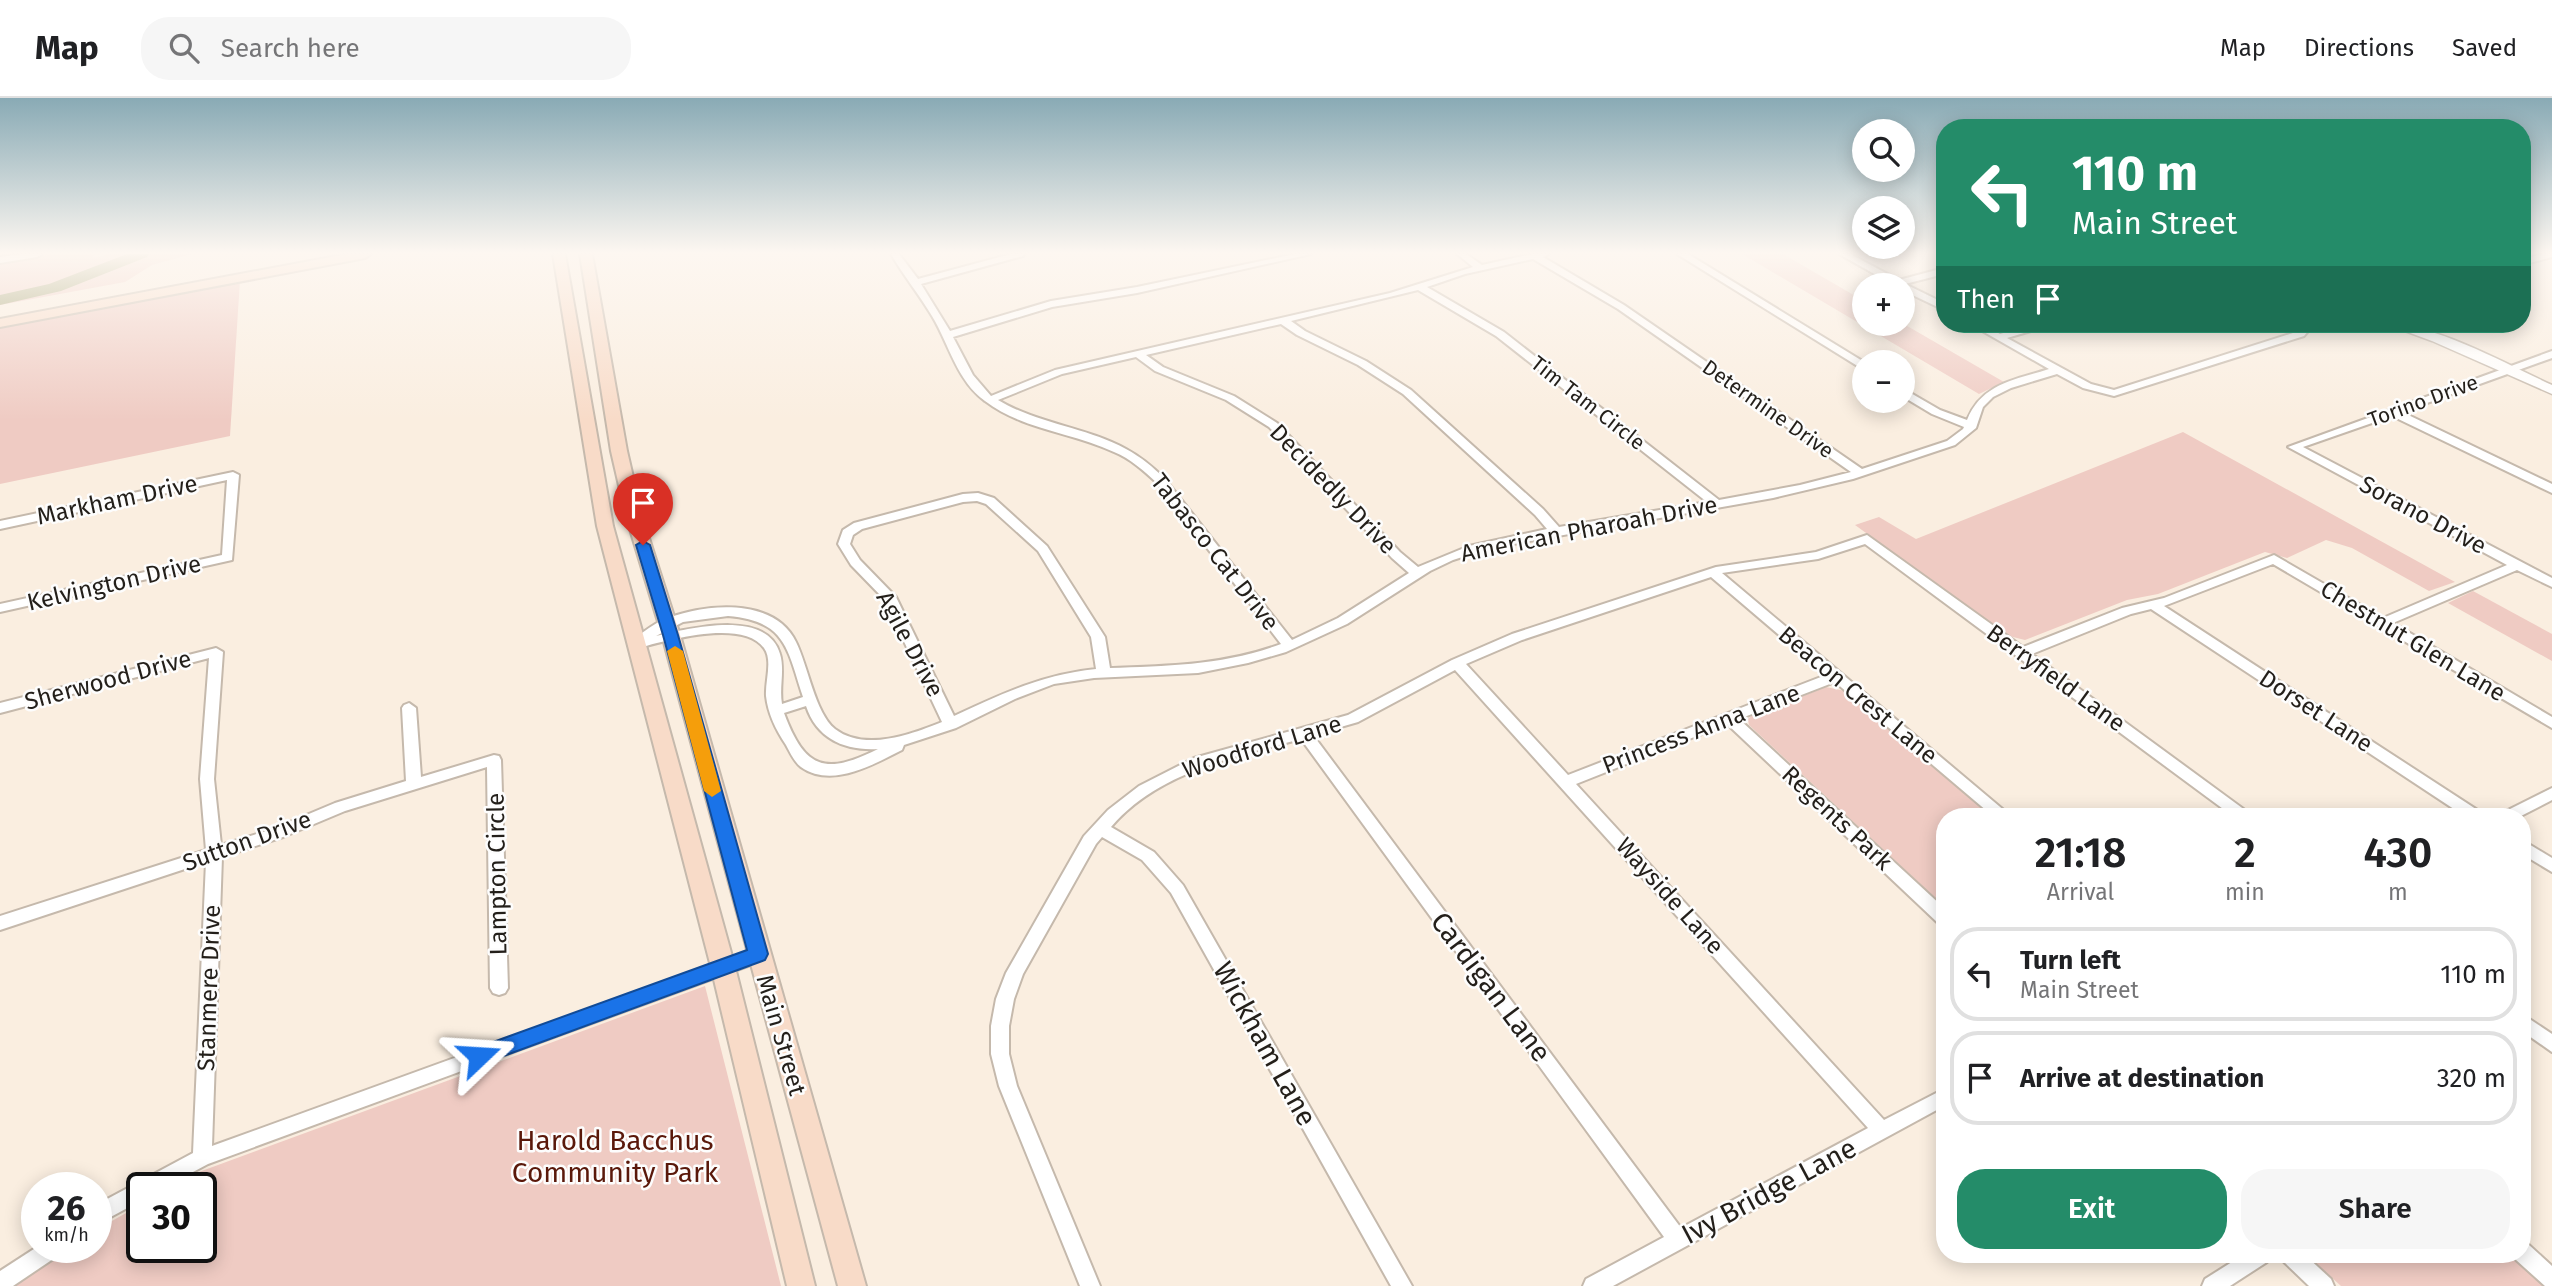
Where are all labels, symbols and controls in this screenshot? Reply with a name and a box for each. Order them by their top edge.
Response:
search box [141,17,631,80]
text: Map [35,28,99,68]
icon: search [165,29,203,67]
text: Search here [221,33,360,64]
text: Map [2220,34,2266,62]
text: Directions [2304,34,2414,62]
text: Saved [2452,34,2517,62]
map controls [1852,119,1915,413]
button: search [1852,119,1915,182]
text: 110 m [2072,144,2198,203]
icon: left [1957,147,2048,238]
button: layers [1852,196,1915,259]
text: Main Street [2072,204,2237,242]
button: + [1852,273,1915,336]
icon: arrive [2029,280,2067,318]
text: Then [1957,284,2015,315]
street label: Tim Tam Circle [1526,350,1650,456]
button: − [1852,350,1915,413]
street label: Determine Drive [1697,354,1839,464]
street label: Torino Drive [2364,369,2482,433]
street label: Decidedly Drive [1264,418,1402,560]
street label: Tabasco Cat Drive [1145,468,1285,636]
street label: Markham Drive [34,469,200,531]
street label: Sorano Drive [2355,470,2491,560]
pin [613,473,673,545]
icon: arrive [624,484,662,522]
street label: American Pharoah Drive [1458,490,1720,568]
street label: Kelvington Drive [24,549,204,617]
street label: Chestnut Glen Lane [2315,575,2511,707]
street label: Agile Drive [870,586,950,702]
street label: Berryfield Lane [1981,618,2131,738]
street label: Beacon Crest Lane [1773,620,1943,770]
street label: Sherwood Drive [21,644,195,716]
street label: Dorset Lane [2254,664,2378,758]
street label: Princess Anna Lane [1598,678,1804,780]
street label: Woodford Lane [1179,709,1345,785]
street label: Regents Park [1776,760,1898,876]
street label: Lampton Circle [482,792,512,956]
street label: Sutton Drive [179,805,315,877]
text: 21:18 [2035,828,2126,878]
text: 2 [2234,828,2256,878]
text: 430 [2364,828,2432,878]
street label: Wayside Lane [1610,832,1730,960]
text: Arrival [2047,878,2114,906]
text: min [2225,878,2265,906]
text: m [2388,878,2408,906]
street label: Stanmere Drive [192,904,226,1072]
street label: Cardigan Lane [1424,906,1558,1068]
text: Turn left [2020,945,2121,976]
icon: left [1961,955,1999,993]
street label: Wickham Lane [1206,956,1324,1132]
text: 110 m [2440,959,2506,990]
street label: Main Street [750,972,812,1099]
text: Main Street [2020,976,2139,1004]
position arrow [442,1019,516,1093]
icon: arrive [1961,1059,1999,1097]
text: Arrive at destination [2020,1063,2264,1094]
text: 320 m [2437,1063,2506,1094]
park label: Harold Bacchus Community Park [512,1124,719,1189]
street label: Ivy Bridge Lane [1676,1131,1862,1251]
button: Exit [1957,1169,2227,1249]
button: Share [2241,1169,2510,1249]
speed limit sign: 30 [126,1172,217,1263]
text: 26 [48,1187,85,1229]
text: km/h [44,1224,89,1246]

